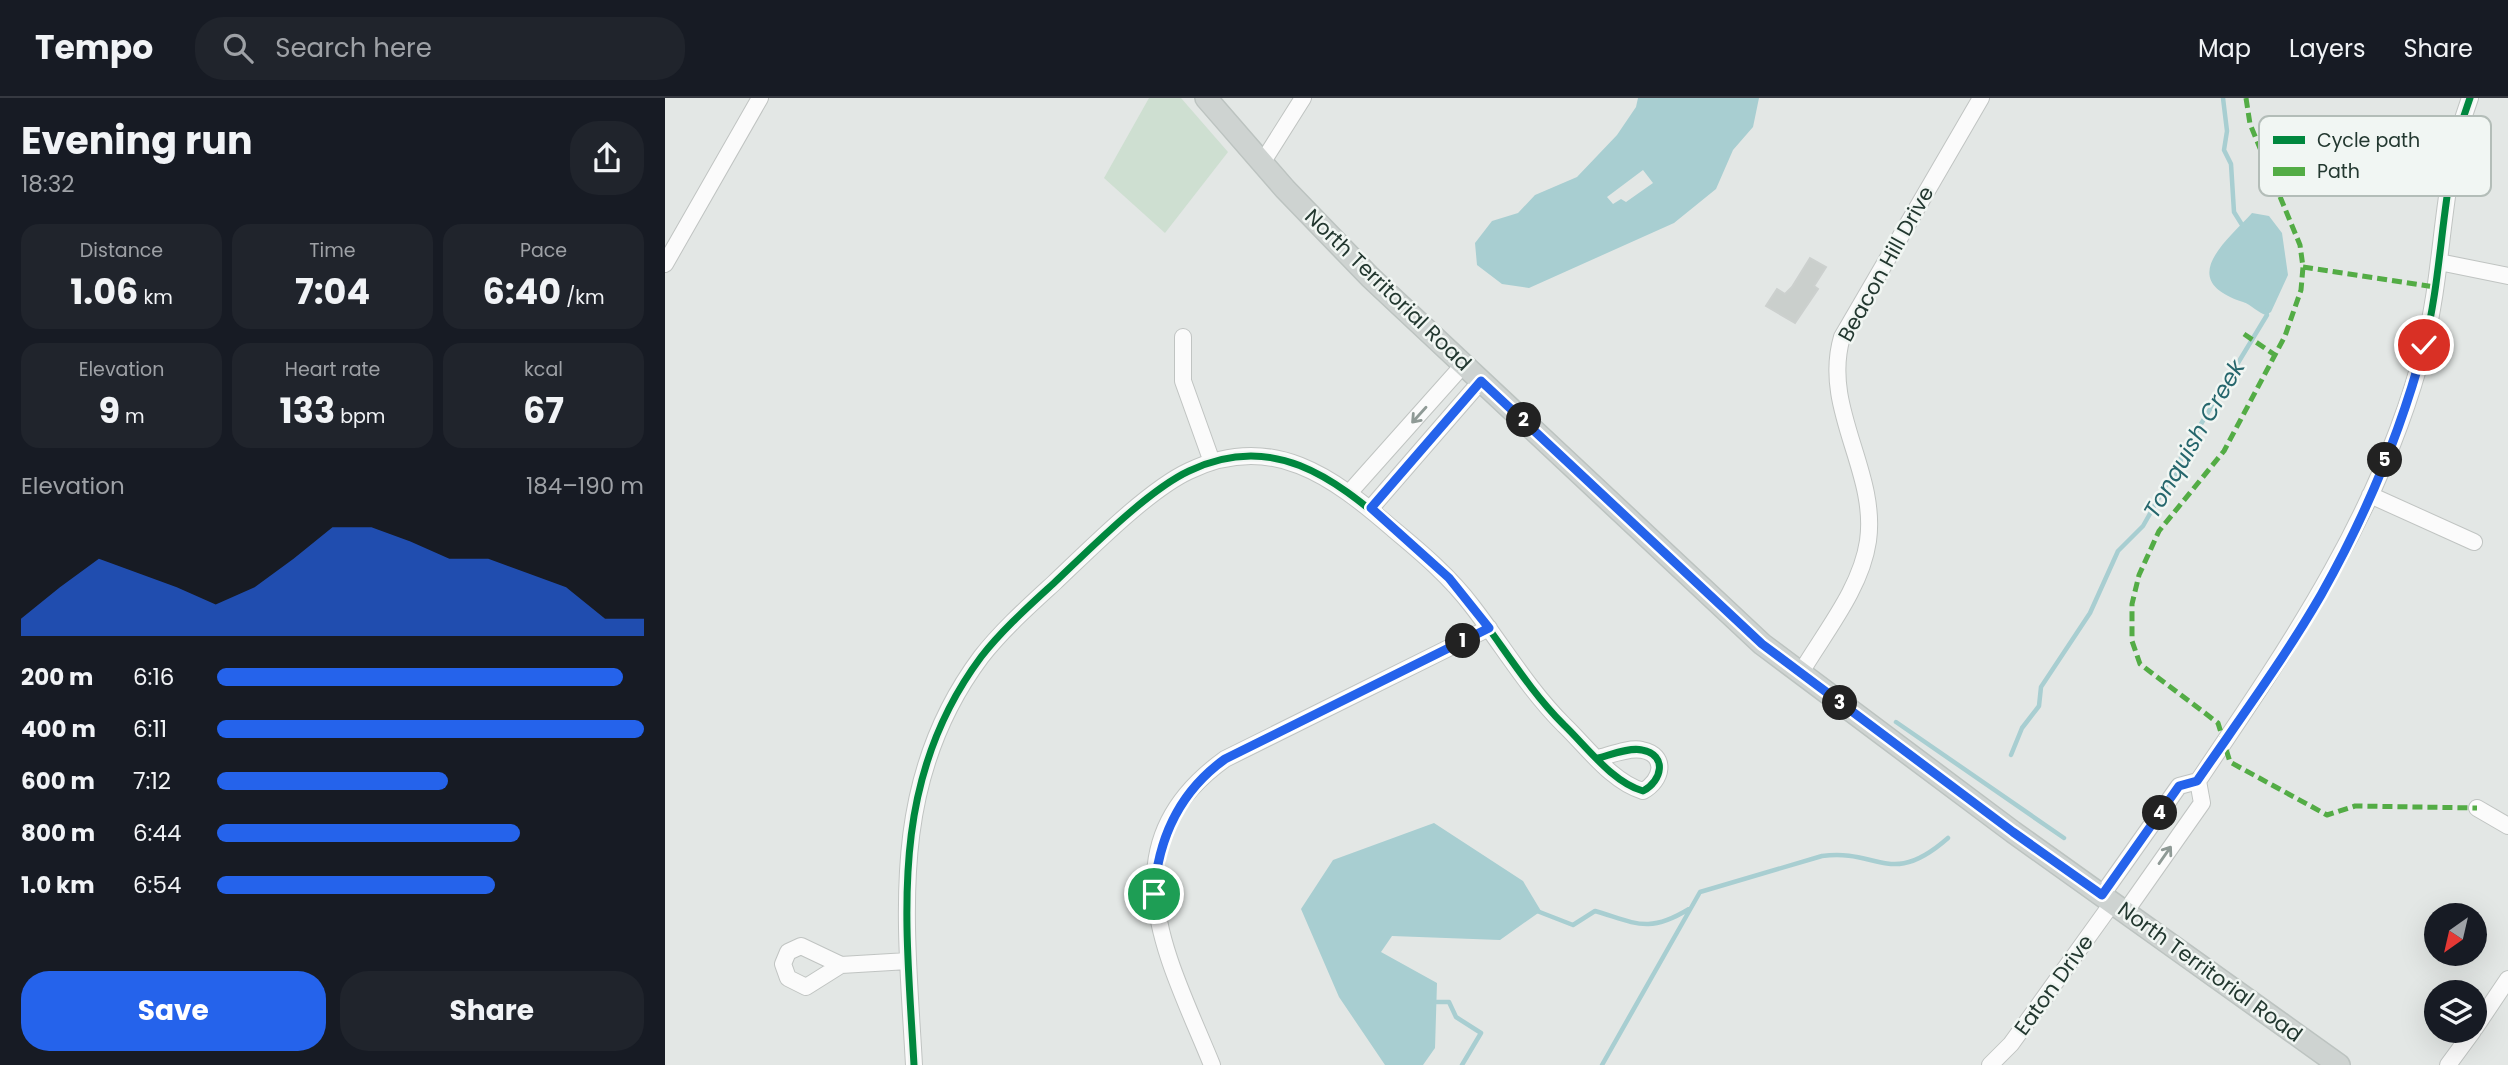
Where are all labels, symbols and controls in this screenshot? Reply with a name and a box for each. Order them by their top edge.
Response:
search box [195,17,685,80]
text: Tempo [35,24,153,71]
icon: search [219,29,257,67]
text: Search here [275,30,432,66]
text: Map [2198,32,2251,65]
text: Layers [2289,32,2365,65]
text: Share [2403,32,2473,65]
text: Evening run [21,114,253,167]
legend [2259,116,2491,196]
button: share [570,121,644,195]
text: Cycle path [2317,127,2420,154]
text: Path [2317,158,2360,185]
text: 18:32 [21,168,75,200]
street label: Beacon Hill Drive [1831,181,1940,347]
street label: North Territorial Road [1299,202,1478,377]
text: Distance [80,237,163,264]
text: Time [309,237,356,264]
text: Pace [520,237,567,264]
text: 1.06 [70,267,138,316]
text: 7:04 [295,267,370,316]
text: 6:40 [482,267,561,316]
text: km [138,284,173,311]
text: /km [561,284,605,311]
pin [2394,315,2454,375]
icon: check [2405,326,2443,364]
water label: Tonquish Creek [2136,353,2253,524]
text: Elevation [79,356,164,383]
text: Heart rate [285,356,380,383]
text: kcal [524,356,563,383]
text: 9 [98,386,120,435]
text: 133 [280,386,335,435]
text: 67 [523,386,564,435]
pin: 2 [1507,402,1541,438]
text: m [120,403,145,430]
text: bpm [335,403,385,430]
one-way arrow [1410,406,1427,423]
text: 2 [1518,406,1529,433]
pin: 5 [2367,442,2403,478]
text: 5 [2378,446,2391,473]
text: Elevation [21,470,125,502]
text: 184–190 m [526,470,644,502]
pin: 1 [1445,624,1481,658]
text: 1 [1459,627,1466,654]
text: 200 m [21,661,93,693]
text: 6:16 [133,661,174,693]
pin: 3 [1823,686,1857,720]
text: 3 [1834,689,1845,716]
text: 400 m [21,713,96,745]
text: 6:11 [133,713,167,745]
text: 600 m [21,765,95,797]
text: 7:12 [133,765,171,797]
pin: 4 [2143,796,2177,830]
text: 4 [2153,799,2166,826]
text: 800 m [21,817,95,849]
text: 6:44 [133,817,181,849]
one-way arrow [2158,846,2172,866]
pin [1124,864,1184,924]
text: 1.0 km [21,869,95,901]
text: 6:54 [133,869,181,901]
icon: arrive [1135,875,1173,913]
street label: North Territorial Road [2112,895,2308,1048]
north arrow [2424,903,2487,966]
map controls [2424,903,2487,1043]
street label: Eaton Drive [2007,929,2100,1041]
button: Save [21,971,326,1051]
button: Share [340,971,644,1051]
button: layers [2424,980,2487,1043]

